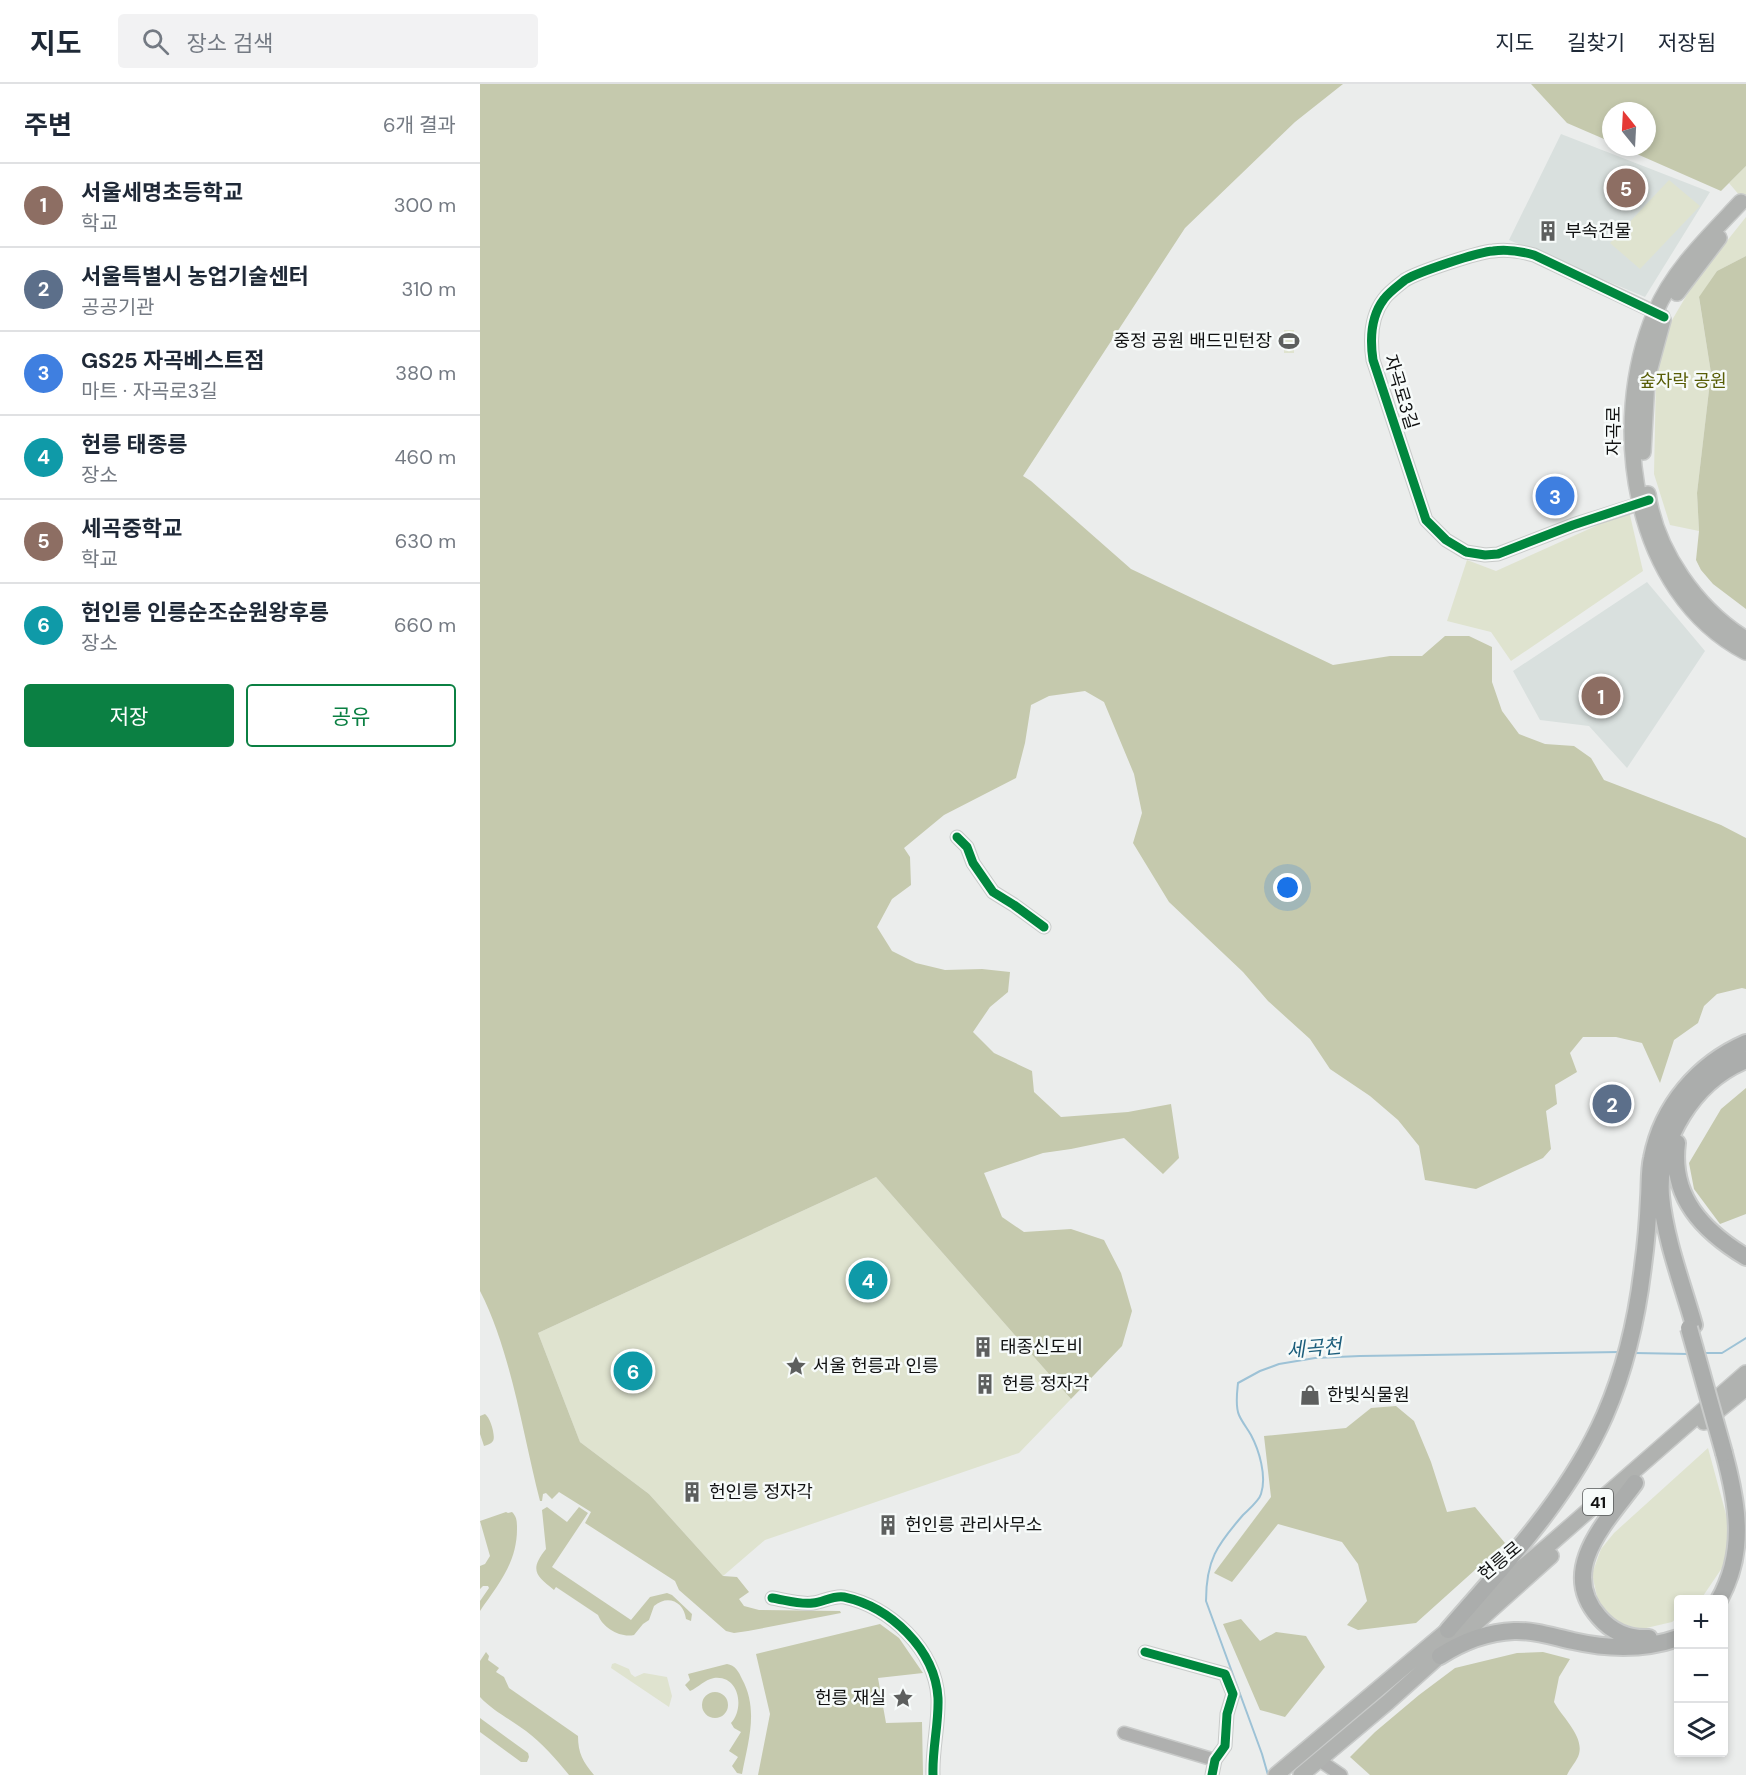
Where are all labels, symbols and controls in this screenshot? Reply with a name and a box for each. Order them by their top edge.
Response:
search box [118,14,538,68]
text: 지도 [30,25,82,62]
icon: search [139,25,172,58]
text: 장소 검색 [187,29,273,58]
text: 지도 [1495,29,1534,57]
text: 길찾기 [1567,29,1625,57]
text: 저장됨 [1658,29,1716,57]
north arrow [1602,102,1656,156]
text: 주변 [24,108,72,142]
text: 6개 결과 [383,112,456,138]
pin: 5 [1606,166,1646,210]
text: 서울세명초등학교 [81,178,243,207]
text: 1 [40,192,47,218]
text: 300 m [394,192,456,218]
text: 학교 [81,210,118,236]
building icon: 부속건물 [1536,219,1560,243]
place label: 부속건물 [1565,219,1631,243]
text: 서울특별시 농업기술센터 [81,262,309,291]
text: 2 [38,276,49,302]
text: 310 m [401,276,456,302]
text: 공공기관 [81,294,155,320]
place label: 중정 공원 배드민턴장 [1113,329,1272,353]
sports icon: 중정 공원 배드민턴장 [1277,329,1301,353]
text: GS25 자곡베스트점 [81,346,264,375]
street label: 자곡로3길 [1378,352,1424,432]
text: 3 [37,360,50,386]
text: 380 m [395,360,456,386]
park label: 숲자락 공원 [1639,369,1727,393]
text: 마트 · 자곡로3길 [81,378,218,404]
street label: 자곡로 [1602,406,1626,456]
text: 헌릉 태종릉 [81,430,187,459]
text: 4 [37,444,50,470]
text: 460 m [394,444,456,470]
text: 장소 [81,462,118,488]
pin: 3 [1536,474,1574,518]
text: 세곡중학교 [81,514,182,543]
text: 5 [37,528,50,554]
text: 630 m [395,528,456,554]
text: 학교 [81,546,118,572]
text: 헌인릉 인릉순조순원왕후릉 [81,598,329,627]
text: 6 [37,612,50,638]
text: 660 m [394,612,456,638]
text: 장소 [81,630,118,656]
pin: 1 [1582,674,1620,718]
button: 저장 [24,684,234,747]
button: 공유 [246,684,456,747]
your location [1273,873,1302,902]
pin: 2 [1592,1082,1632,1126]
pin: 4 [848,1258,888,1302]
water label: 세곡천 [1285,1332,1345,1363]
building icon: 태종신도비 [971,1335,995,1359]
place label: 태종신도비 [1000,1335,1083,1359]
pin: 6 [614,1348,652,1394]
place icon: 서울 헌릉과 인릉 [784,1354,808,1378]
place label: 서울 헌릉과 인릉 [813,1354,939,1378]
building icon: 헌릉 정자각 [973,1372,997,1396]
place label: 헌릉 정자각 [1002,1372,1090,1396]
shop icon: 한빛식물원 [1298,1383,1322,1407]
place label: 한빛식물원 [1327,1383,1410,1407]
building icon: 헌인릉 정자각 [680,1480,704,1504]
place label: 헌인릉 정자각 [709,1480,813,1504]
road number: 41 [1583,1489,1613,1515]
building icon: 헌인릉 관리사무소 [876,1513,900,1537]
place label: 헌인릉 관리사무소 [905,1513,1042,1537]
street label: 헌릉로 [1473,1536,1527,1586]
map controls [1674,1595,1728,1757]
button: + [1674,1595,1728,1649]
button: − [1674,1649,1728,1703]
place label: 헌릉 재실 [815,1686,886,1710]
place icon: 헌릉 재실 [891,1686,915,1710]
button: layers [1674,1703,1728,1757]

